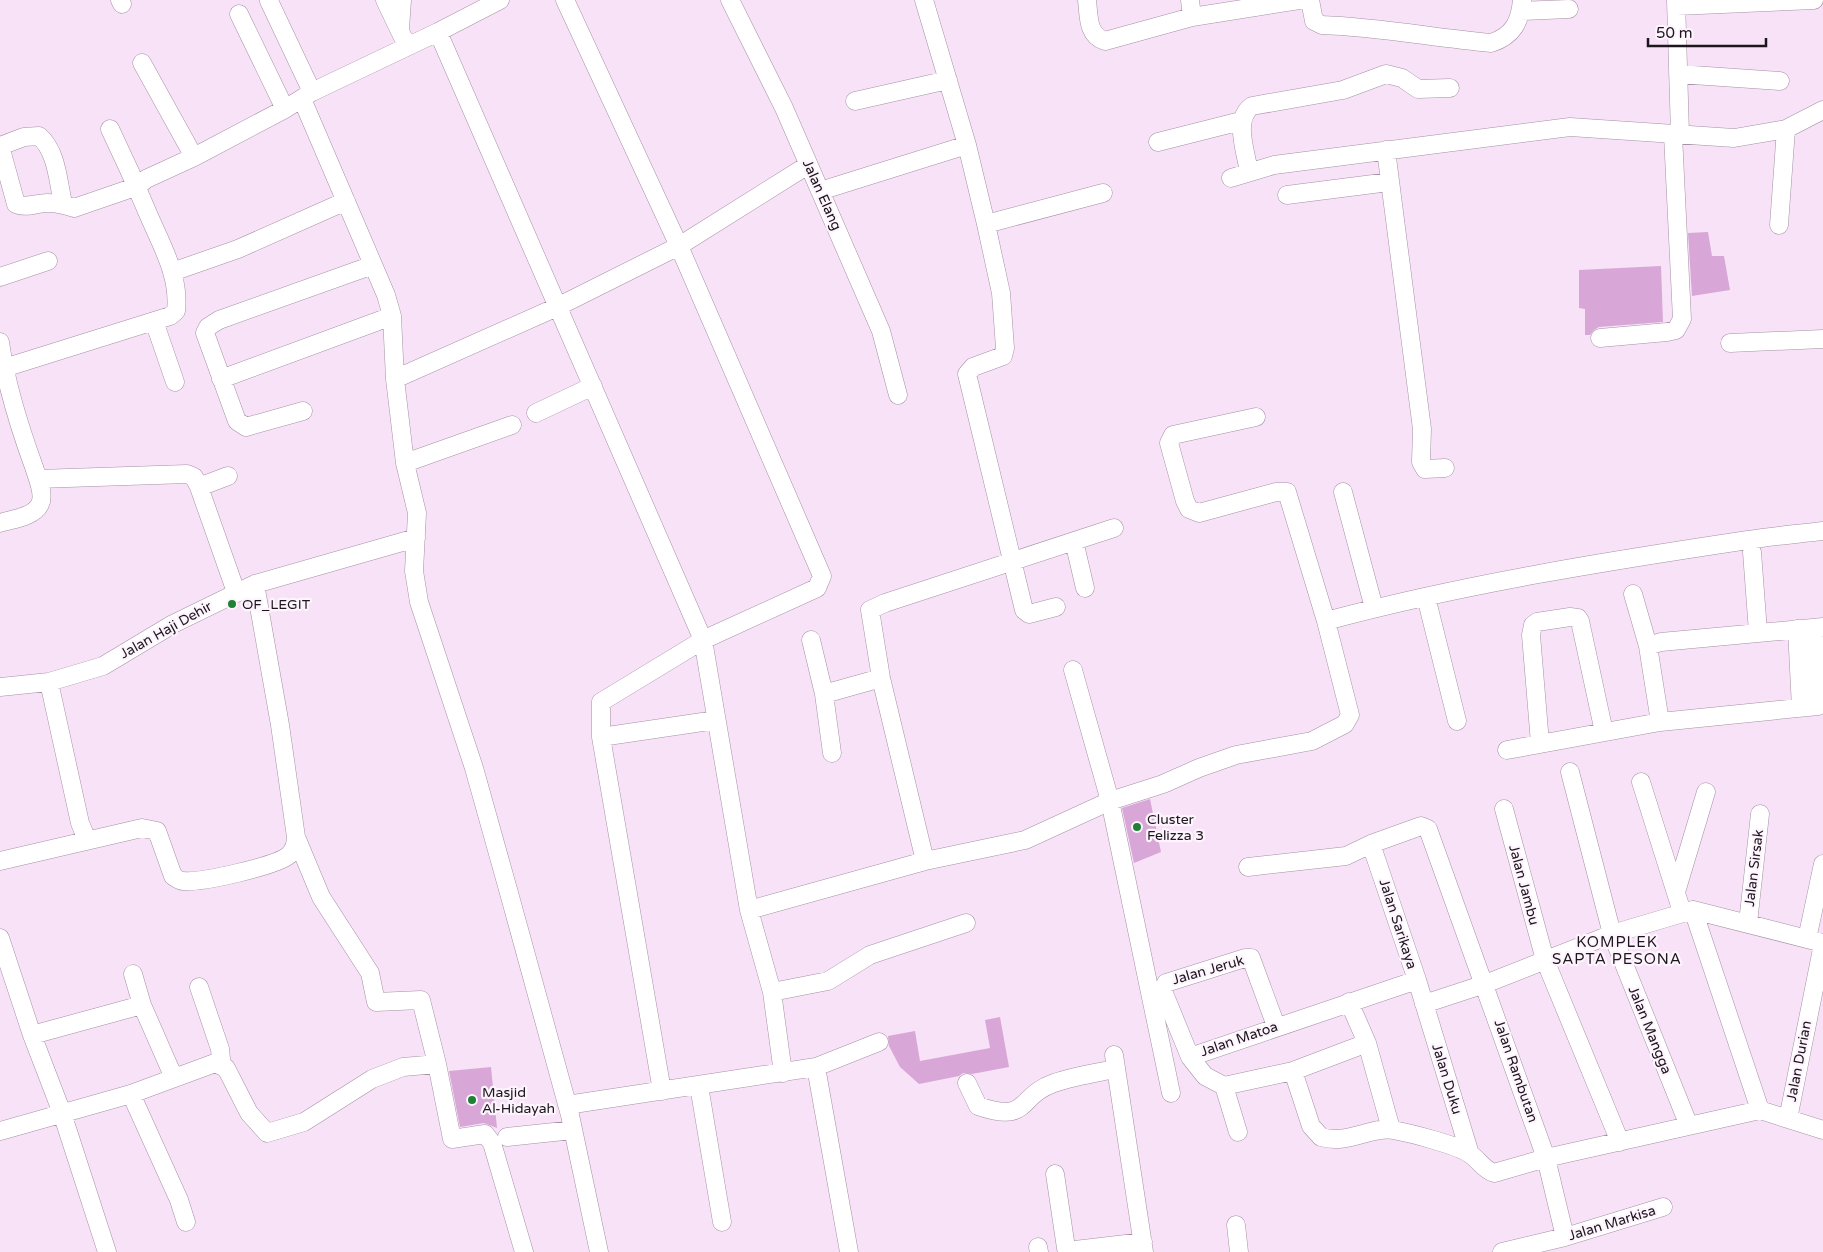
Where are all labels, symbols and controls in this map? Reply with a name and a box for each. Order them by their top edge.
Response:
scale bar [1648,15,1766,47]
text: 50 m [1656,24,1693,42]
street label: Jalan Elang [799,157,845,233]
place label: OF_LEGIT [242,596,311,613]
street label: Jalan Haji Dehir [117,597,216,662]
marker: OF_LEGIT [226,598,238,610]
place label: Cluster Felizza 3 [1147,811,1204,844]
marker: Cluster Felizza 3 [1131,821,1143,833]
street label: Jalan Sirsak [1741,828,1767,907]
street label: Jalan Jambu [1505,843,1543,927]
street label: Jalan Sarikaya [1375,877,1421,971]
district label: KOMPLEK SAPTA PESONA [1552,933,1682,968]
street label: Jalan Jeruk [1170,952,1246,988]
street label: Jalan Mangga [1625,984,1675,1076]
street label: Jalan Rambutan [1490,1017,1542,1125]
street label: Jalan Matoa [1198,1018,1280,1060]
street label: Jalan Durian [1783,1019,1815,1103]
street label: Jalan Duku [1428,1042,1466,1116]
place label: Masjid Al-Hidayah [482,1084,555,1117]
marker: Masjid Al-Hidayah [466,1094,478,1106]
street label: Jalan Markisa [1566,1202,1658,1244]

